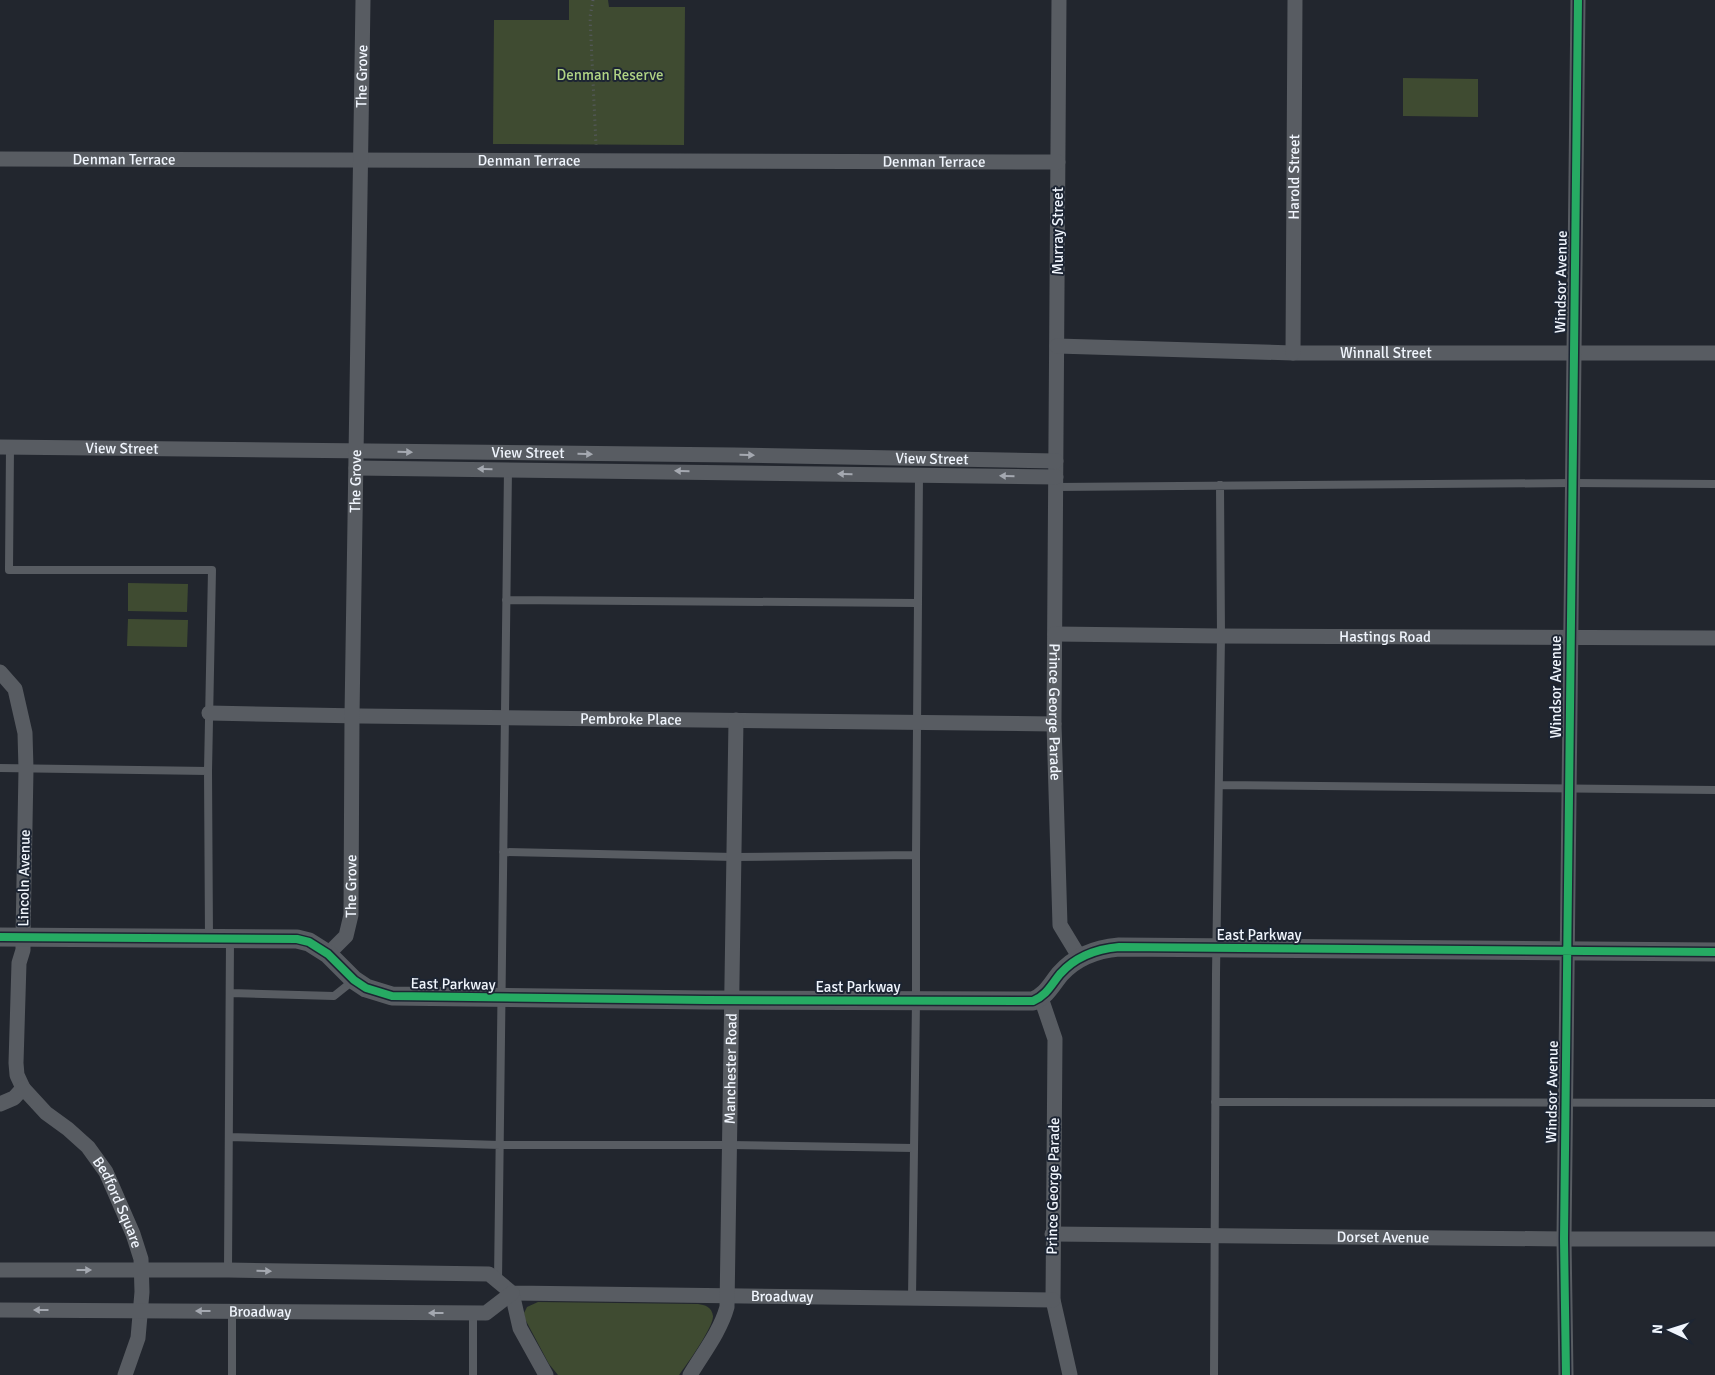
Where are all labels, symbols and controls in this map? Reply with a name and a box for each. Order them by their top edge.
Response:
street label: The Grove [352,44,371,108]
park label: Denman Reserve [557,66,663,84]
street label: Harold Street [1285,134,1303,220]
street label: Denman Terrace [72,150,176,168]
street label: Denman Terrace [477,151,581,170]
street label: Denman Terrace [882,153,986,171]
street label: Murray Street [1049,187,1067,275]
street label: Windsor Avenue [1551,230,1571,334]
street label: Winnall Street [1340,344,1432,362]
street label: View Street [85,439,159,458]
street label: View Street [491,443,565,462]
one-way arrow [397,448,413,456]
street label: The Grove [346,449,365,513]
street label: View Street [895,449,969,468]
one-way arrow [577,450,593,458]
one-way arrow [740,451,756,459]
one-way arrow [476,465,492,473]
one-way arrow [674,467,690,475]
one-way arrow [836,470,852,478]
one-way arrow [999,472,1015,480]
street label: Hastings Road [1339,627,1431,646]
street label: Windsor Avenue [1547,635,1565,739]
street label: Prince George Parade [1045,643,1065,781]
street label: Pembroke Place [580,710,682,729]
street label: Lincoln Avenue [14,829,34,927]
street label: The Grove [342,854,360,918]
street label: East Parkway [1216,926,1302,944]
street label: East Parkway [410,974,496,994]
street label: East Parkway [815,978,901,996]
street label: Manchester Road [721,1013,741,1124]
street label: Windsor Avenue [1542,1040,1562,1144]
street label: Prince George Parade [1043,1117,1063,1255]
street label: Bedford Square [89,1153,146,1250]
street label: Dorset Avenue [1337,1228,1429,1247]
one-way arrow [76,1266,92,1274]
one-way arrow [256,1267,272,1275]
street label: Broadway [751,1287,814,1306]
street label: Broadway [229,1302,291,1321]
north arrow [1645,1305,1695,1355]
one-way arrow [32,1306,48,1314]
one-way arrow [195,1307,211,1315]
one-way arrow [427,1309,443,1317]
text: N [1649,1324,1666,1335]

